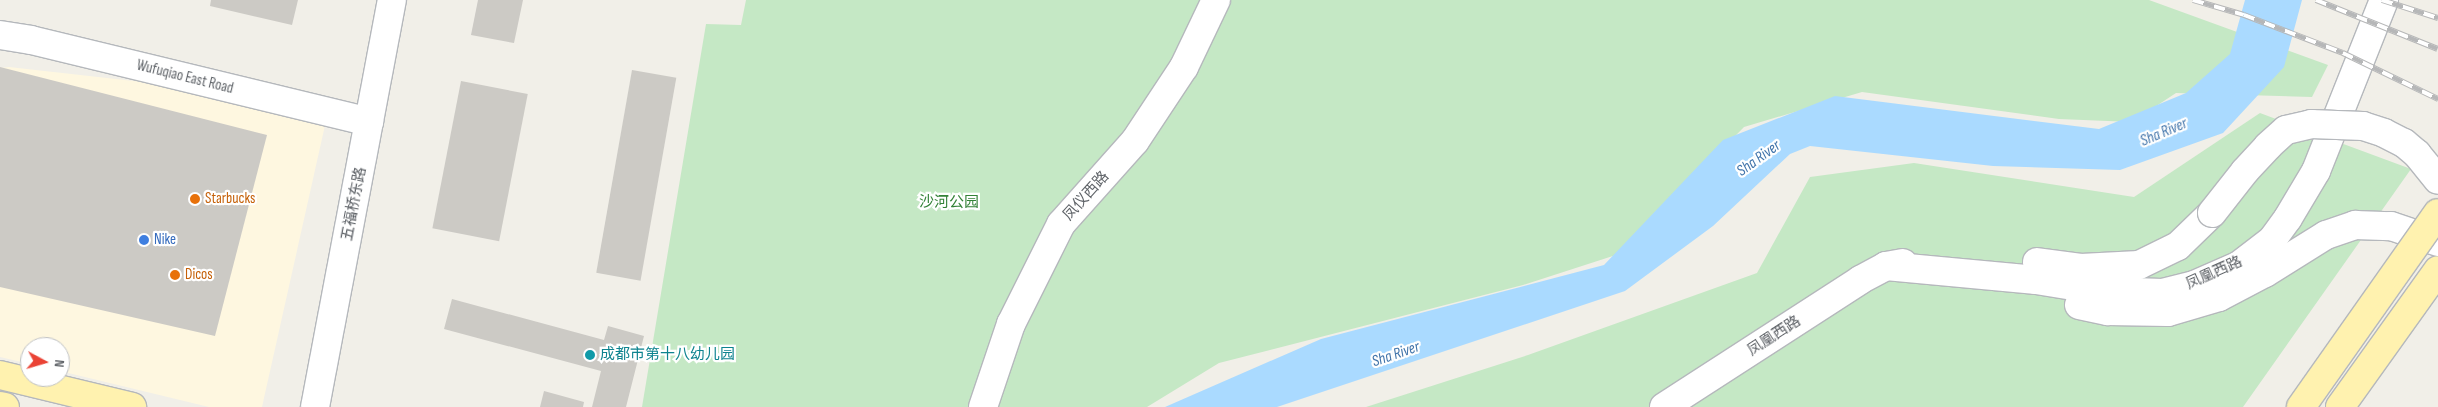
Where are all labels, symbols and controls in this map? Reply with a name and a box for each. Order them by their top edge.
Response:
street label: Wufuqiao East Road [135,56,235,98]
water label: Sha River [2138,115,2190,151]
water label: Sha River [1733,137,1785,181]
street label: 五福桥东路 [338,165,370,243]
street label: 凤仪西路 [1059,168,1113,224]
place label: Starbucks [205,190,255,208]
marker: Starbucks [189,193,201,205]
park label: 沙河公园 [919,194,979,212]
place label: Nike [154,231,176,249]
marker: Nike [138,234,150,246]
street label: 凤凰西路 [2183,253,2245,293]
place label: Dicos [185,266,213,284]
marker: Dicos [169,269,181,281]
street label: 凤凰西路 [1744,312,1804,360]
north arrow [20,337,70,387]
water label: Sha River [1370,338,1422,372]
place label: 成都市第十八幼儿园 [600,346,735,364]
marker: 成都市第十八幼儿园 [584,349,596,361]
text: N [51,359,68,368]

